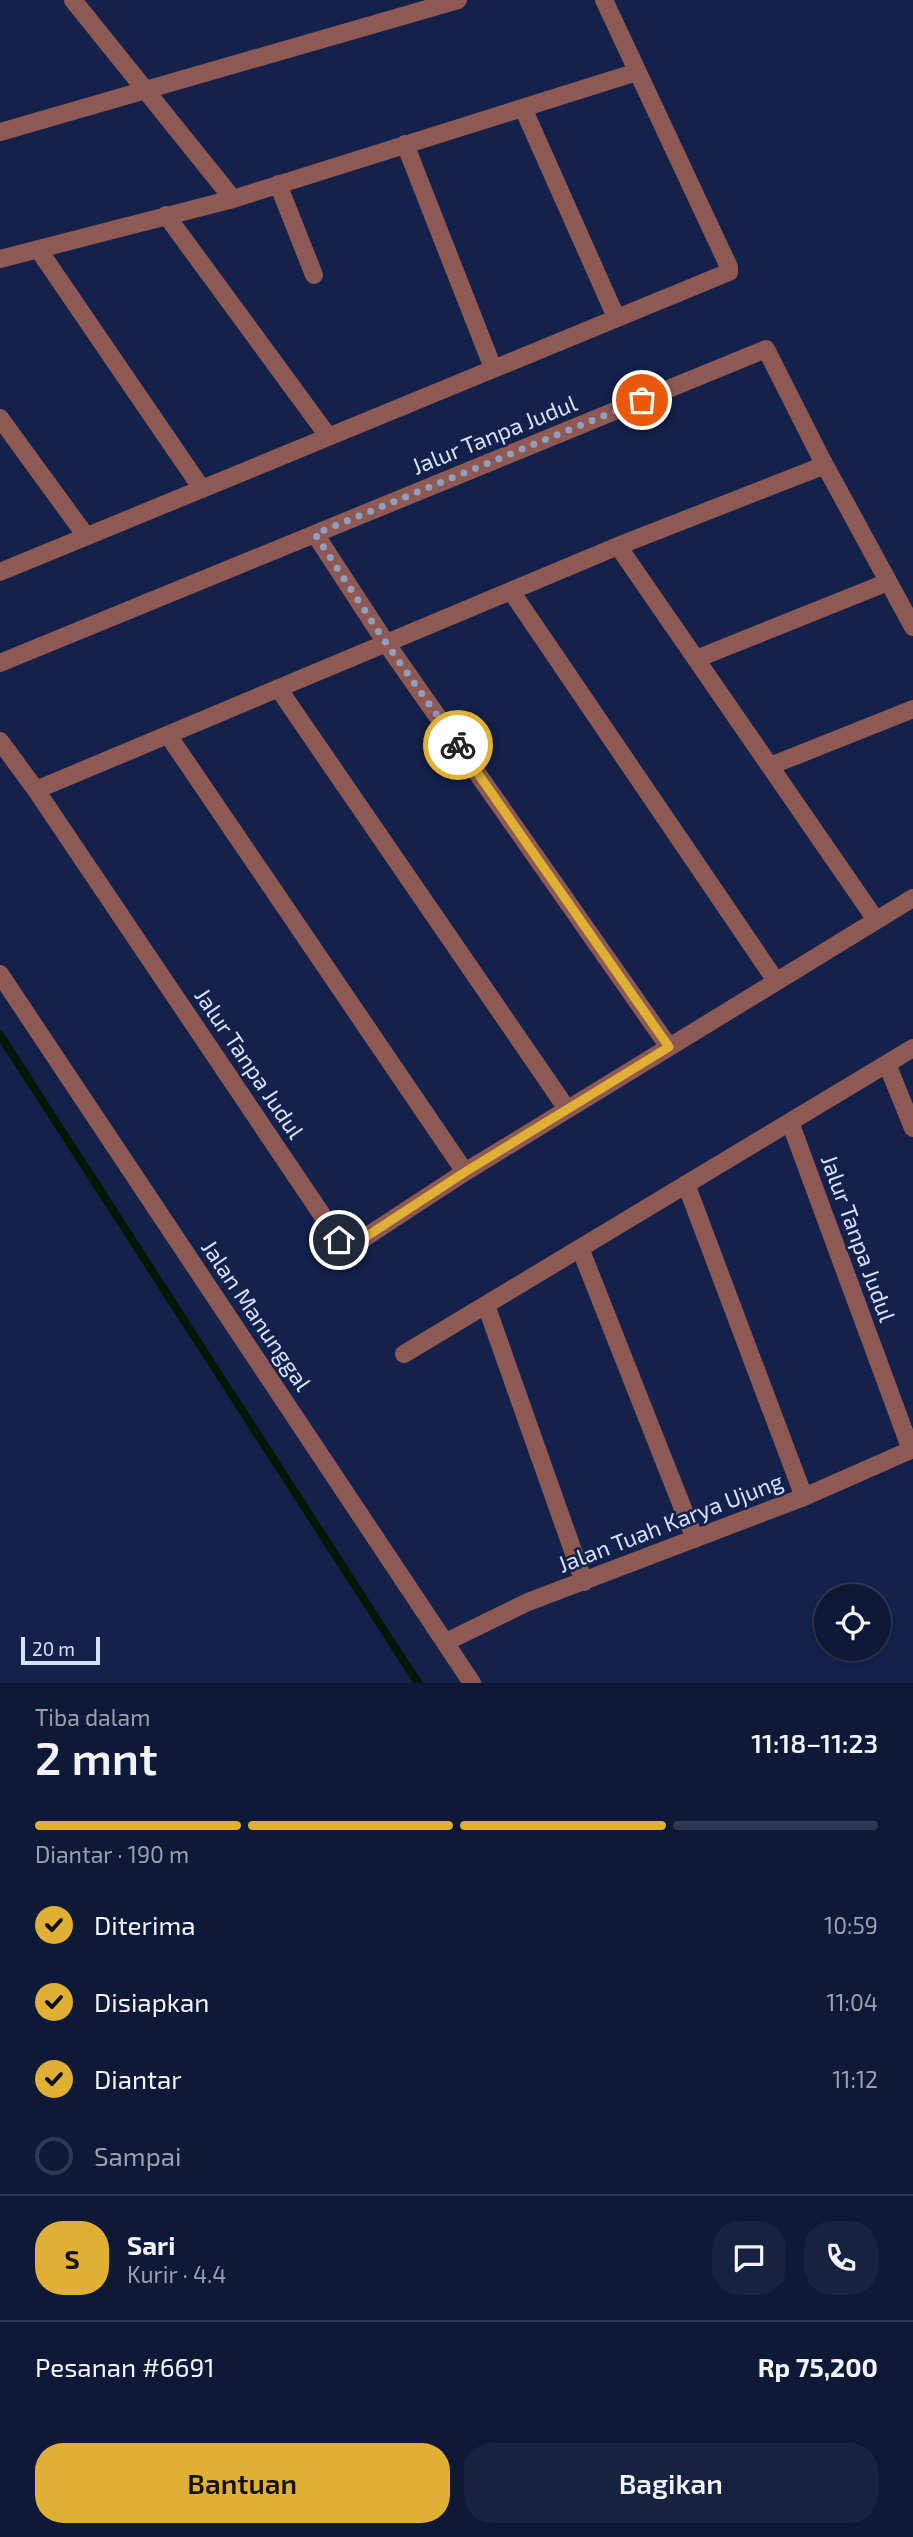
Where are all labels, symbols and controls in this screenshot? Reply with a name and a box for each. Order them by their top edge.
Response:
pin [612,370,672,430]
icon: bag [623,381,661,419]
street label: Jalur Tanpa Judul [407,388,581,480]
courier [423,710,493,780]
icon: bike [439,726,477,764]
street label: Jalur Tanpa Judul [189,982,311,1144]
street label: Jalur Tanpa Judul [816,1151,902,1325]
pin [309,1210,369,1270]
icon: home [320,1221,358,1259]
street label: Jalan Manunggal [196,1234,318,1396]
street label: Jalan Tuah Karya Ujung [553,1466,787,1578]
map controls [814,1584,891,1661]
button: locate [814,1584,891,1661]
scale bar [21,1634,100,1666]
text: 20 m [32,1637,75,1660]
text: Tiba dalam [35,1703,150,1731]
text: 11:18–11:23 [751,1727,878,1758]
text: 2 mnt [35,1729,157,1784]
text: Diantar · 190 m [35,1840,189,1868]
icon: check [35,1906,73,1944]
text: Diterima [94,1909,196,1940]
text: 10:59 [824,1911,878,1939]
icon: check [35,1983,73,2021]
text: Disiapkan [94,1986,209,2017]
text: 11:04 [826,1988,878,2016]
icon: check [35,2060,73,2098]
text: Diantar [94,2063,182,2094]
text: 11:12 [832,2065,878,2093]
text: Sampai [94,2140,181,2171]
button: chat [712,2221,786,2295]
button: phone [804,2221,878,2295]
text: Sari [127,2229,175,2260]
text: S [64,2243,80,2274]
text: Kurir · 4.4 [127,2260,226,2288]
text: Pesanan #6691 [35,2351,215,2382]
text: Rp 75,200 [758,2351,878,2382]
button: Bantuan [35,2443,450,2523]
button: Bagikan [464,2443,878,2523]

